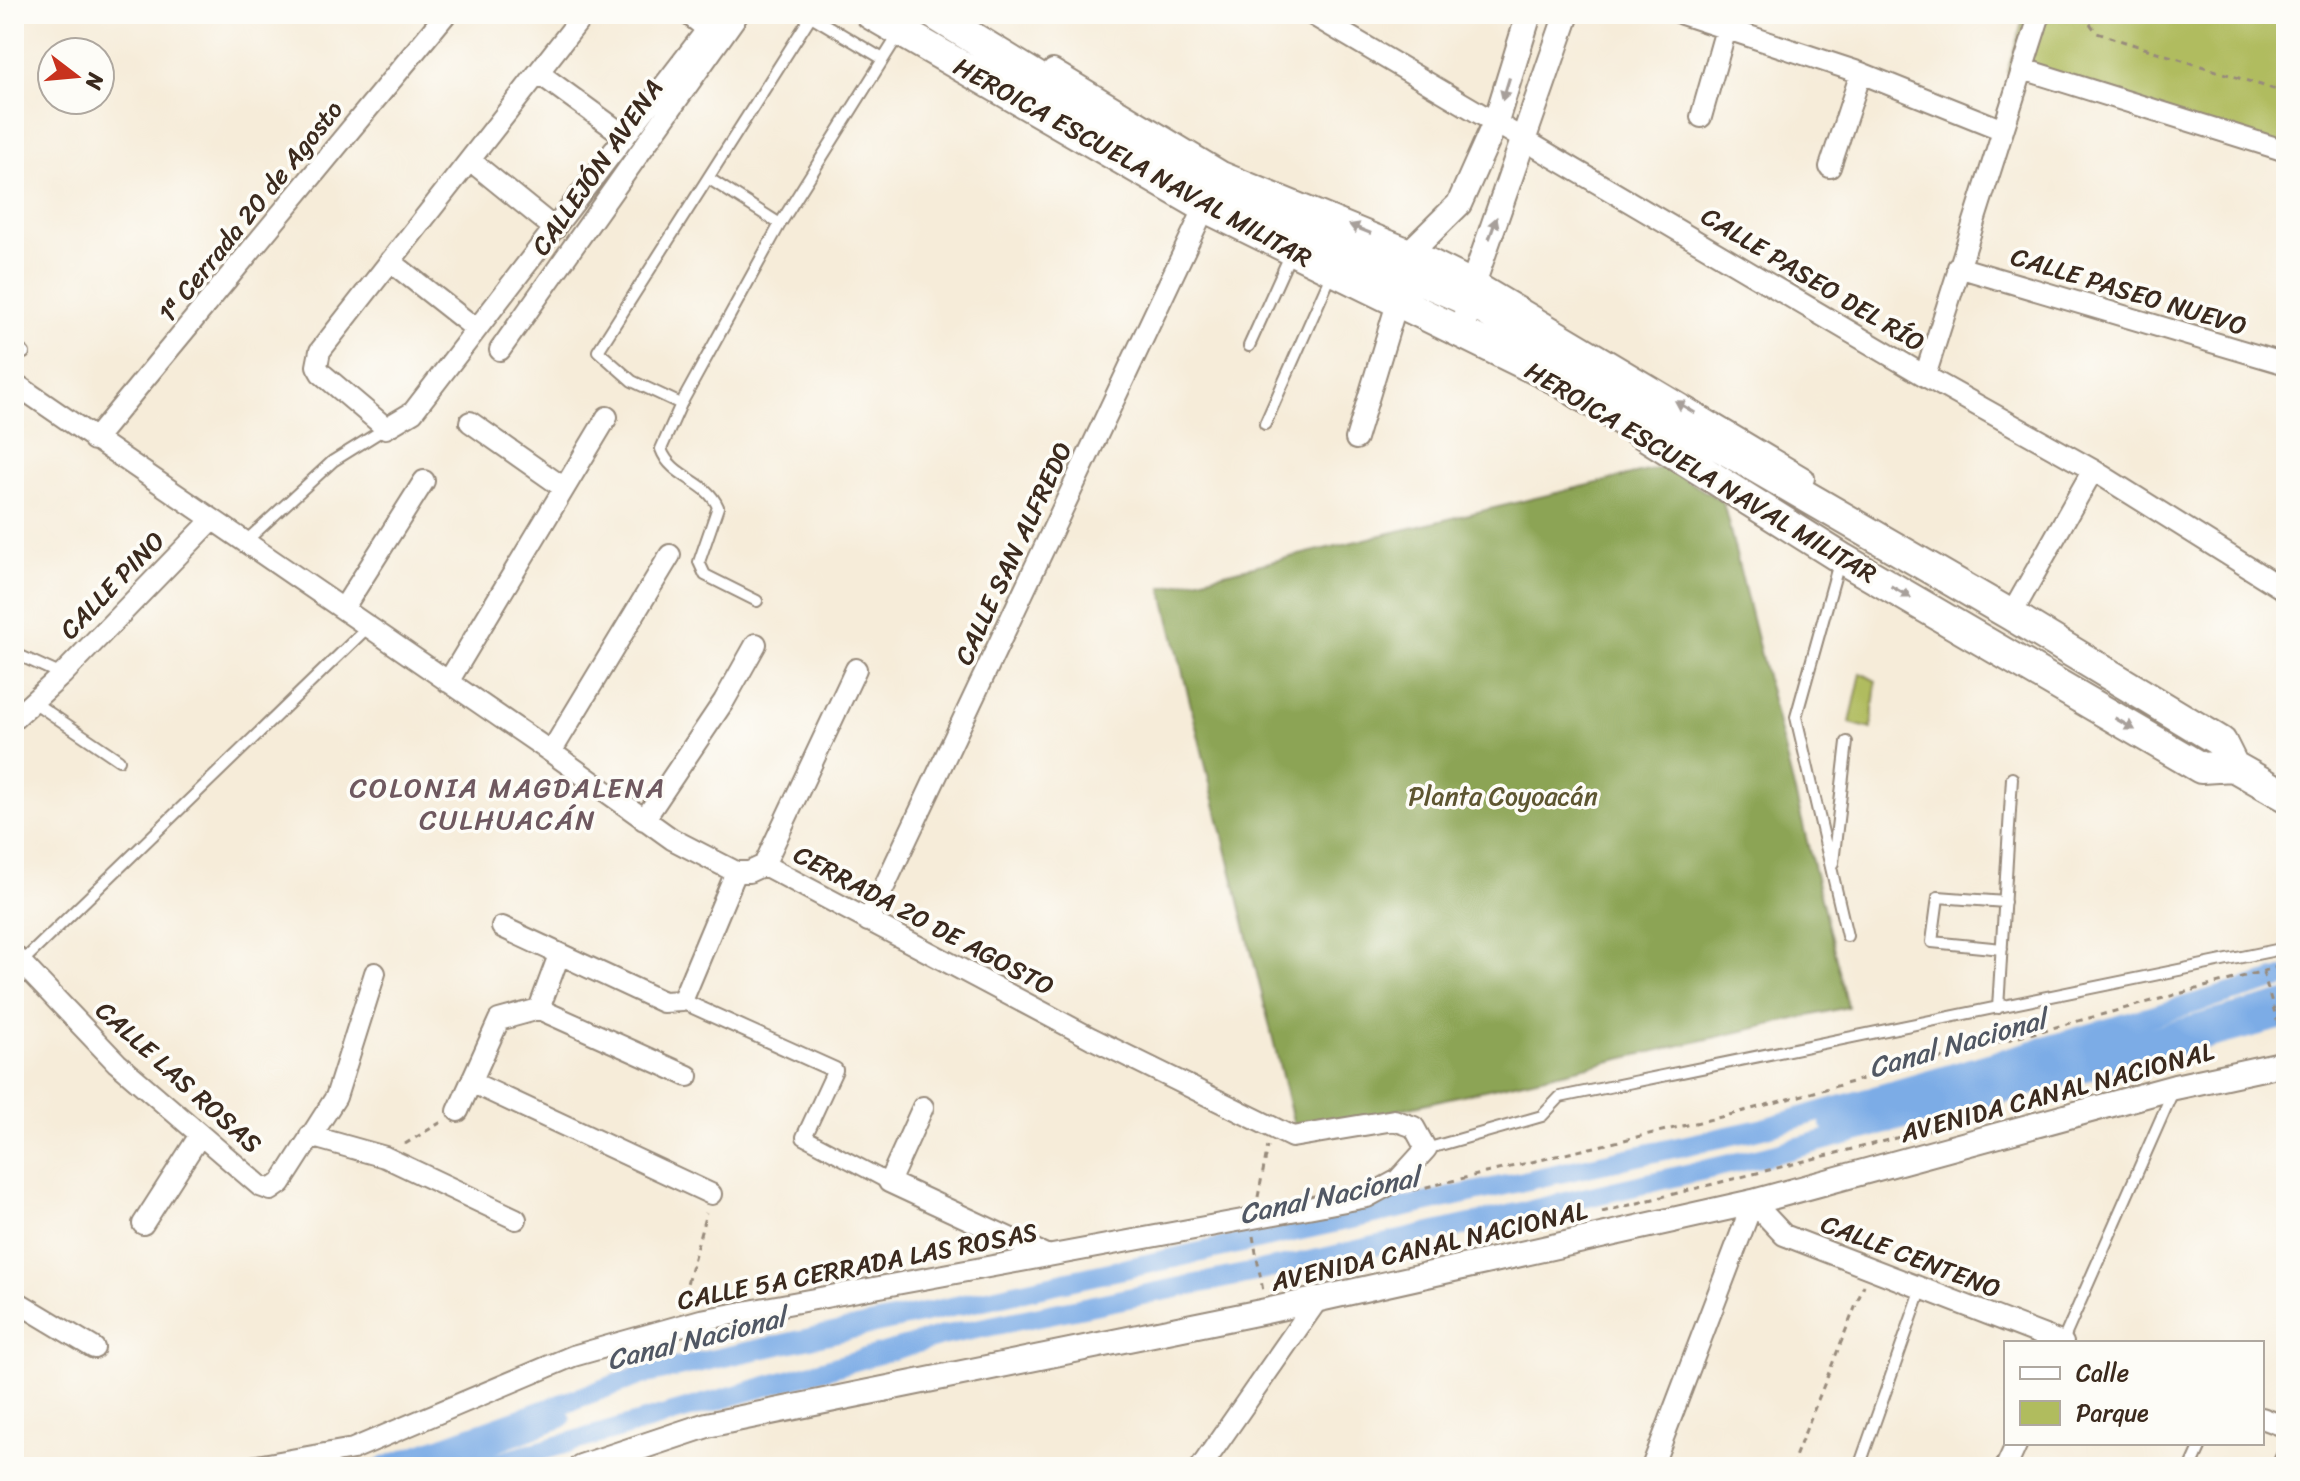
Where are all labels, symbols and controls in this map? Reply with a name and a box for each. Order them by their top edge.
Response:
north arrow [36,36,116,116]
street label: HEROICA ESCUELA NAVAL MILITAR [945,44,1321,280]
text: N [74,68,116,95]
street label: CALLEJÓN AVENA [519,69,675,265]
one-way arrow [1499,77,1512,101]
street label: 1ª Cerrada 20 de Agosto [145,89,355,333]
street label: CALLE PASEO DEL RÍO [1692,194,1934,364]
one-way arrow [1487,215,1499,239]
one-way arrow [1348,222,1372,235]
street label: CALLE PASEO NUEVO [2005,233,2253,349]
street label: HEROICA ESCUELA NAVAL MILITAR [1516,348,1886,596]
one-way arrow [1674,401,1696,415]
street label: CALLE SAN ALFREDO [941,433,1085,673]
street label: CALLE PINO [48,520,176,650]
one-way arrow [1890,585,1912,599]
one-way arrow [2114,717,2136,731]
district label: COLONIA MAGDALENA CULHUACÁN [350,763,666,844]
park label: Planta Coyoacán [1408,773,1598,819]
street label: CERRADA 20 DE AGOSTO [785,832,1063,1008]
street label: CALLE LAS ROSAS [85,989,273,1165]
water label: Canal Nacional [1863,993,2058,1092]
street label: AVENIDA CANAL NACIONAL [1894,1028,2219,1156]
water label: Canal Nacional [1235,1151,1429,1238]
street label: AVENIDA CANAL NACIONAL [1265,1187,1592,1305]
street label: CALLE CENTENO [1814,1201,2008,1311]
street label: CALLE 5A CERRADA LAS ROSAS [673,1209,1041,1323]
water label: Canal Nacional [602,1291,797,1384]
legend [2004,1341,2264,1445]
text: Calle [2076,1352,2129,1394]
text: Parque [2076,1392,2149,1434]

